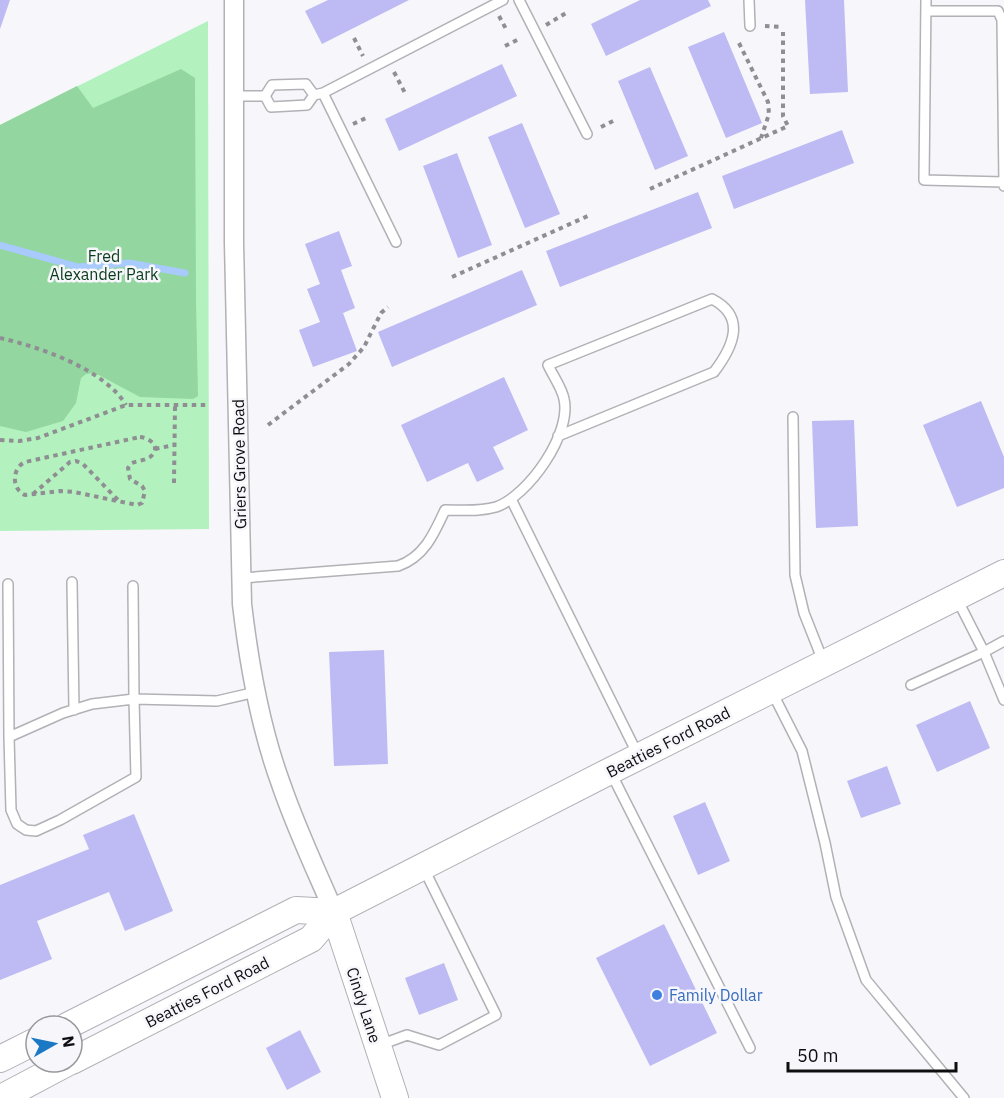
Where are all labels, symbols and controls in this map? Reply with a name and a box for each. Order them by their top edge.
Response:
park label: Fred Alexander Park [49,246,159,284]
street label: Griers Grove Road [228,399,250,529]
street label: Beatties Ford Road [603,702,733,782]
street label: Beatties Ford Road [142,952,272,1032]
street label: Cindy Lane [342,965,386,1046]
place label: Family Dollar [669,985,763,1005]
marker: Family Dollar [650,988,664,1002]
north arrow [24,1014,84,1074]
text: N [58,1034,80,1049]
scale bar [788,1035,956,1073]
text: 50 m [797,1044,839,1067]

